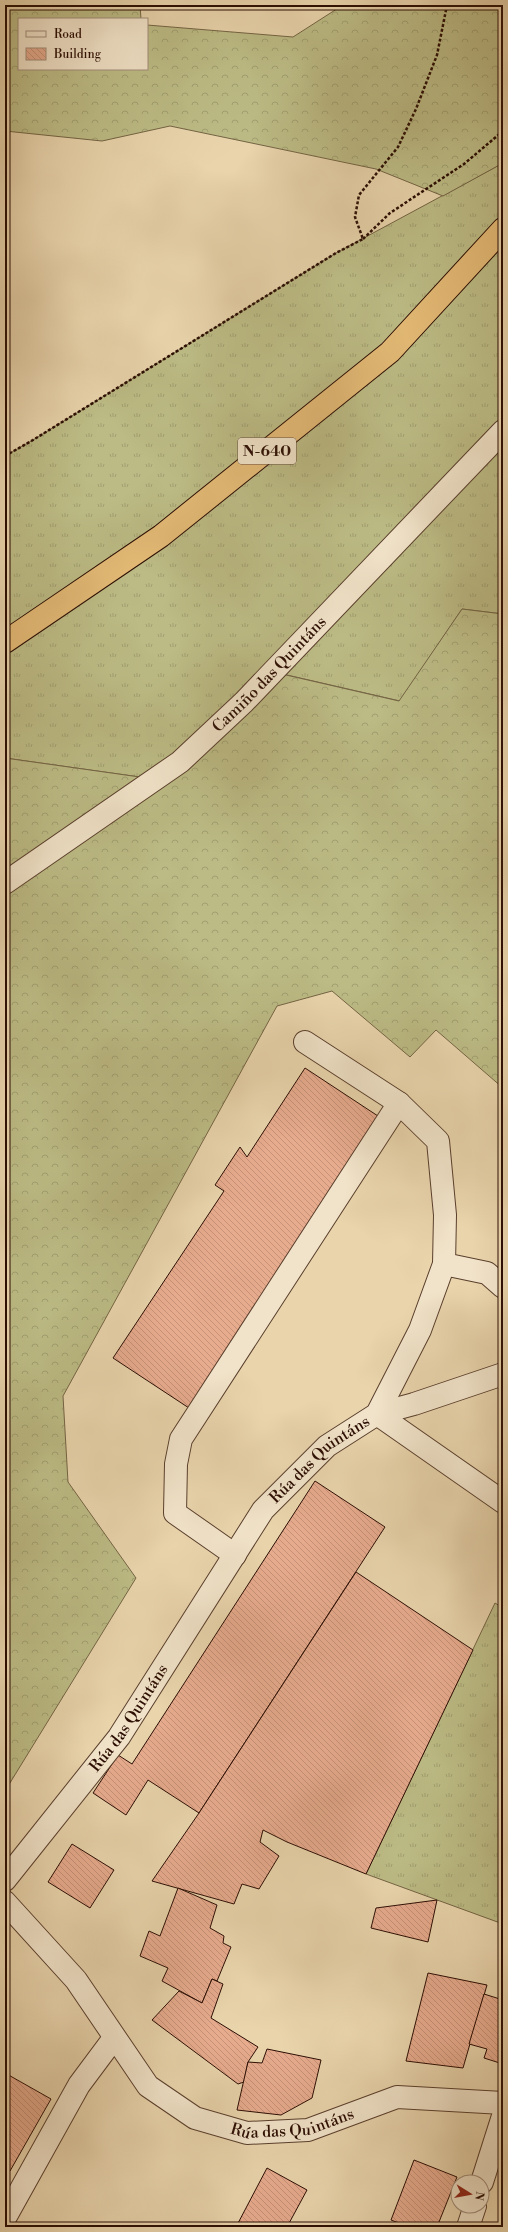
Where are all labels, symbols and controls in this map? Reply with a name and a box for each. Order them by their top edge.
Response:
legend [18,18,148,70]
text: Road [54,27,82,42]
text: Building [53,47,102,62]
road number: N-640 [238,438,296,464]
street label: Camiño das Quintáns [208,612,331,737]
street label: Rúa das Quintáns [265,1411,374,1508]
street label: Rúa das Quintáns [85,1661,173,1776]
street label: Rúa das Quintáns [228,2104,357,2144]
north arrow [450,2174,490,2214]
text: N [471,2190,487,2202]

